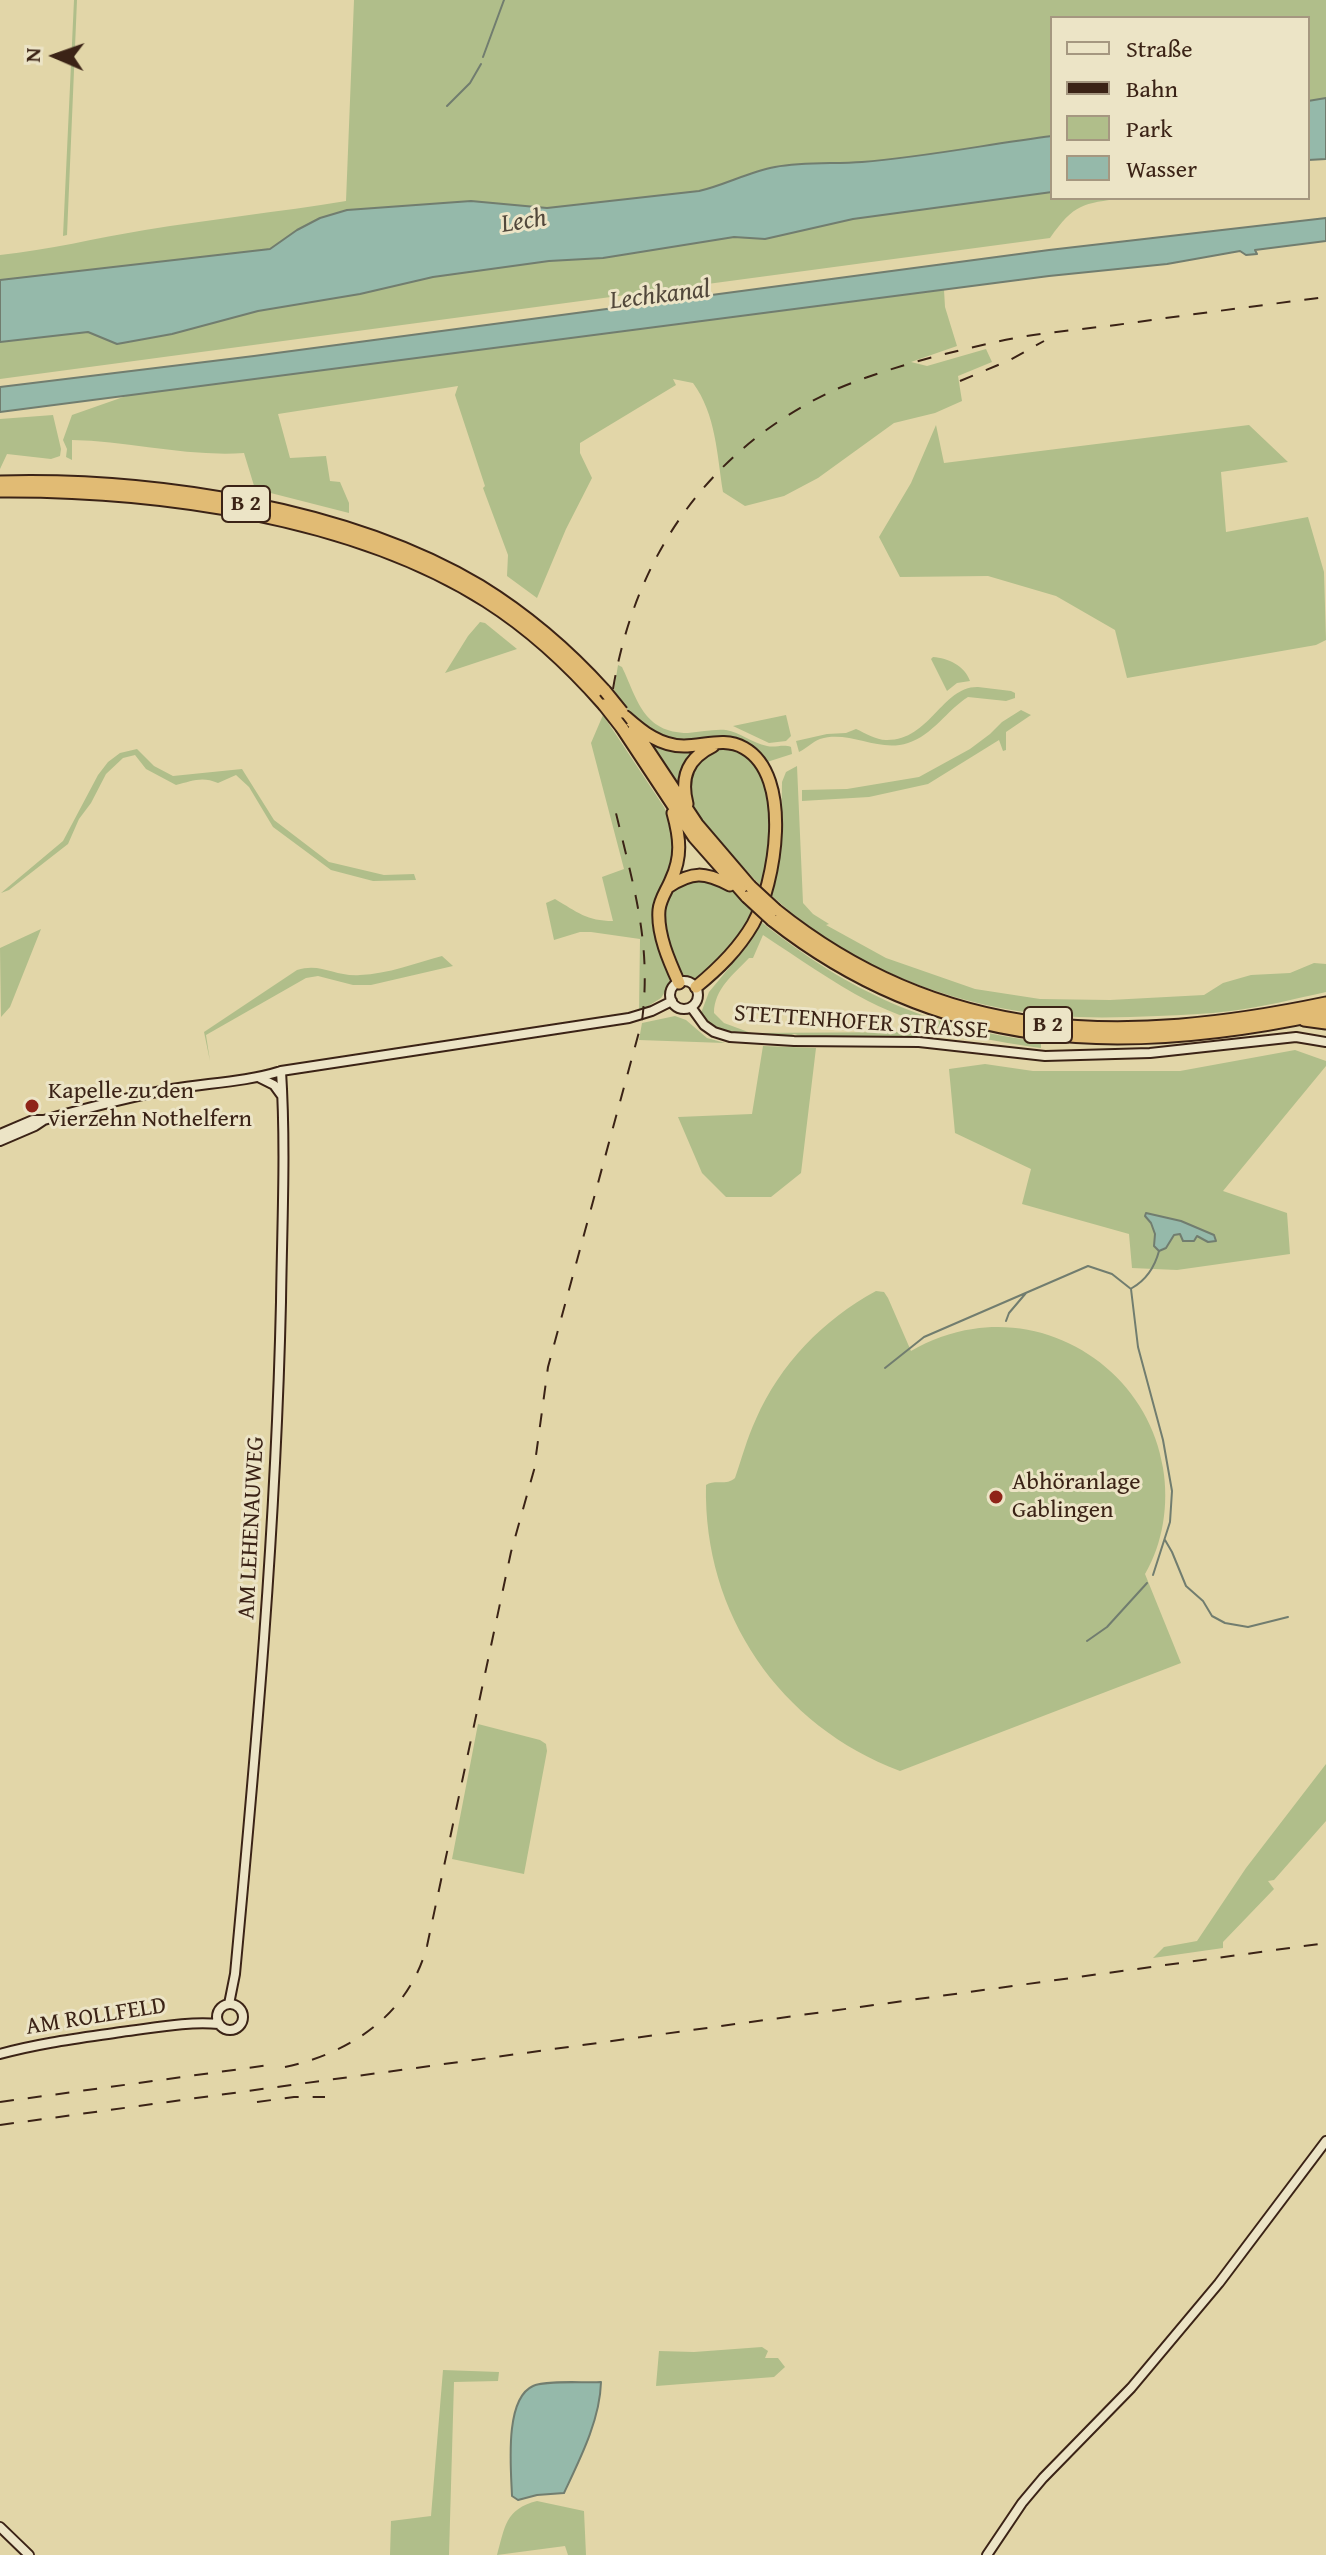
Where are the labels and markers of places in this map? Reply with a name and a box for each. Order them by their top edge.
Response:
place label: Kapelle zu den vierzehn Nothelfern [48,1078,252,1134]
marker: Kapelle zu den vierzehn Nothelfern [23,1097,41,1115]
place label: Abhöranlage Gablingen [1012,1469,1140,1525]
marker: Abhöranlage Gablingen [987,1488,1005,1506]

